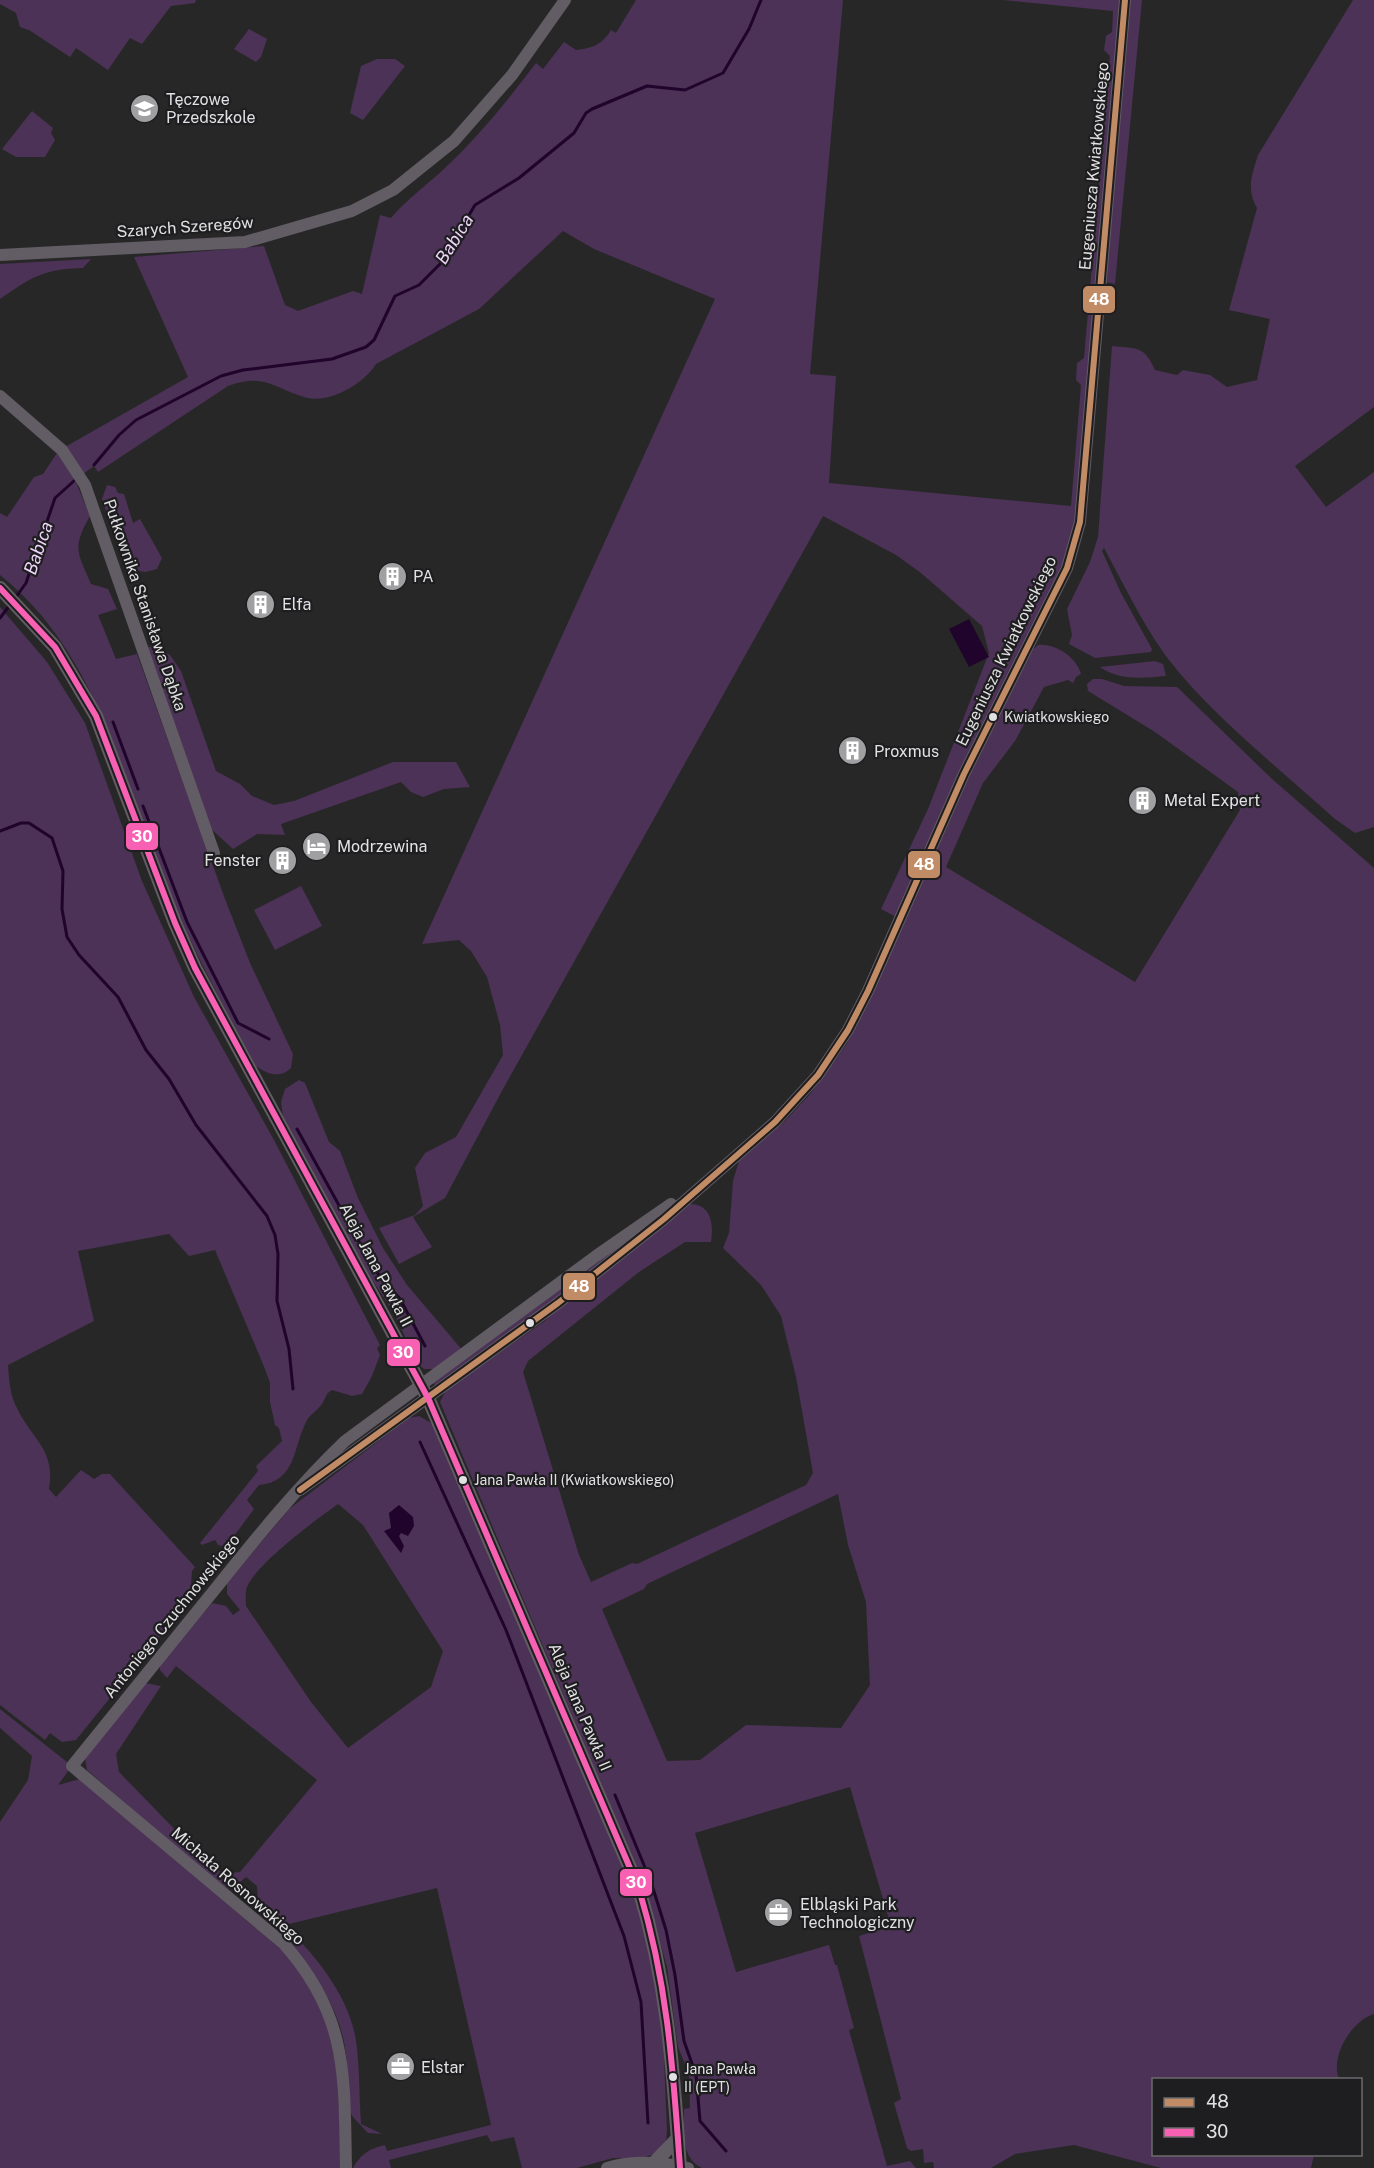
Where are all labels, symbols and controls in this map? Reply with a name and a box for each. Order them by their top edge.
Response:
street label: Eugeniusza Kwiatkowskiego [1075,61,1113,271]
place label: Tęczowe Przedszkole [166,90,256,127]
school or university icon: Tęczowe Przedszkole [129,92,161,124]
water label: Babica [431,210,477,268]
street label: Szarych Szeregów [116,213,255,241]
line badge: 48 [1082,285,1116,314]
text: 48 [1088,290,1110,309]
street label: Pułkownika Stanisława Dąbka [100,497,190,713]
water label: Babica [19,519,57,577]
street label: Eugeniusza Kwiatkowskiego [952,553,1060,749]
building icon: PA [376,560,408,592]
place label: PA [413,567,434,586]
building icon: Elfa [245,588,277,620]
place label: Elfa [282,595,311,614]
place label: Kwiatkowskiego [1004,709,1109,725]
marker: Kwiatkowskiego [987,711,999,723]
building icon: Proxmus [837,735,869,767]
place label: Proxmus [874,742,939,761]
building icon: Metal Expert [1127,784,1159,816]
place label: Metal Expert [1164,791,1260,810]
line badge: 30 [125,822,159,851]
text: 30 [132,827,152,846]
hotel icon: Modrzewina [300,830,332,862]
place label: Modrzewina [337,837,427,856]
building icon: Fenster [266,844,298,876]
line badge: 48 [907,850,941,879]
place label: Fenster [204,851,261,870]
text: 48 [913,855,935,874]
street label: Aleja Jana Pawła II [335,1200,417,1330]
line badge: 48 [562,1272,596,1301]
text: 48 [568,1277,590,1296]
unlabelled marker [524,1317,536,1329]
line badge: 30 [386,1338,421,1367]
text: 30 [393,1343,413,1362]
place label: Jana Pawła II (Kwiatkowskiego) [474,1472,674,1488]
marker: Jana Pawła II (Kwiatkowskiego) [457,1474,469,1486]
street label: Antoniego Czuchnowskiego [100,1530,244,1702]
street label: Aleja Jana Pawła II [544,1640,616,1774]
street label: Michała Rosnowskiego [168,1823,308,1949]
line badge: 30 [619,1868,653,1897]
text: 30 [626,1873,646,1892]
place label: Elbląski Park Technologiczny [800,1895,915,1932]
office icon: Elbląski Park Technologiczny [763,1897,795,1929]
office icon: Elstar [384,2051,416,2083]
place label: Elstar [421,2058,465,2077]
place label: Jana Pawła II (EPT) [684,2061,756,2095]
marker: Jana Pawła II (EPT) [667,2071,679,2083]
legend [1152,2078,1362,2156]
text: 48 [1206,2091,1229,2112]
text: 30 [1206,2121,1228,2142]

